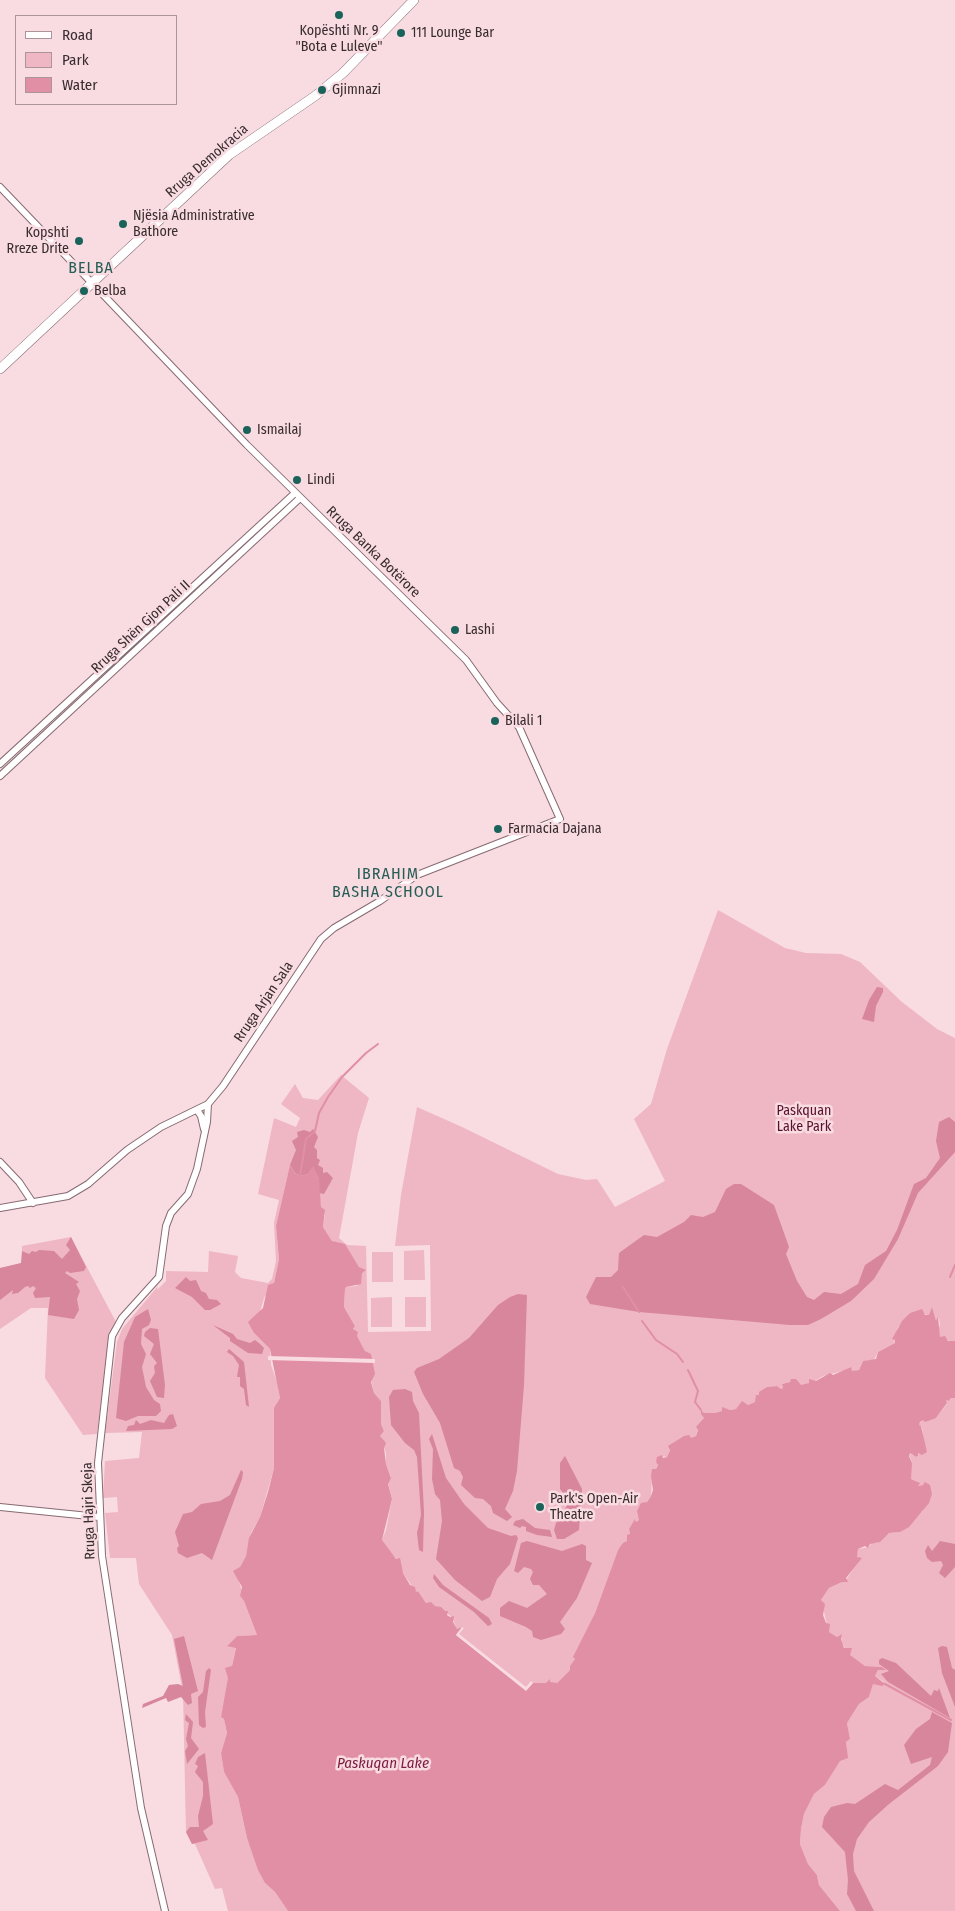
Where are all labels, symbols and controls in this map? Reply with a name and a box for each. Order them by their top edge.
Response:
marker: Kopështi Nr. 9 "Bota e Luleve" [333,9,345,21]
legend [15,15,178,105]
place label: Kopështi Nr. 9 "Bota e Luleve" [295,23,383,56]
place label: 111 Lounge Bar [411,25,494,41]
text: Road [62,26,93,44]
marker: 111 Lounge Bar [395,27,407,39]
text: Park [62,51,89,69]
text: Water [62,76,97,94]
place label: Gjimnazi [332,82,381,98]
marker: Gjimnazi [316,84,328,96]
street label: Rruga Demokracia [162,121,252,201]
place label: Njësia Administrative Bathore [133,208,255,240]
marker: Njësia Administrative Bathore [117,218,129,230]
place label: Kopshti Rreze Drite [7,225,69,258]
marker: Kopshti Rreze Drite [73,235,85,247]
district label: BELBA [68,259,114,279]
place label: Belba [94,283,126,299]
marker: Belba [78,285,90,297]
place label: Ismailaj [257,422,302,438]
marker: Ismailaj [241,424,253,436]
place label: Lindi [307,472,335,488]
marker: Lindi [291,474,303,486]
street label: Rruga Banka Botërore [322,503,424,601]
street label: Rruga Shën Gjon Pali II [88,577,194,677]
place label: Lashi [465,622,495,638]
marker: Lashi [449,624,461,636]
place label: Bilali 1 [505,713,543,729]
marker: Bilali 1 [489,715,501,727]
place label: Farmacia Dajana [508,821,602,837]
marker: Farmacia Dajana [492,823,504,835]
district label: IBRAHIM BASHA SCHOOL [331,865,445,903]
street label: Rruga Arjan Sala [231,958,297,1046]
park label: Paskquan Lake Park [777,1103,831,1136]
street label: Rruga Hajri Skeja [79,1462,99,1560]
place label: Park's Open-Air Theatre [550,1491,638,1524]
marker: Park's Open-Air Theatre [534,1501,546,1513]
water label: Paskuqan Lake [337,1755,429,1773]

